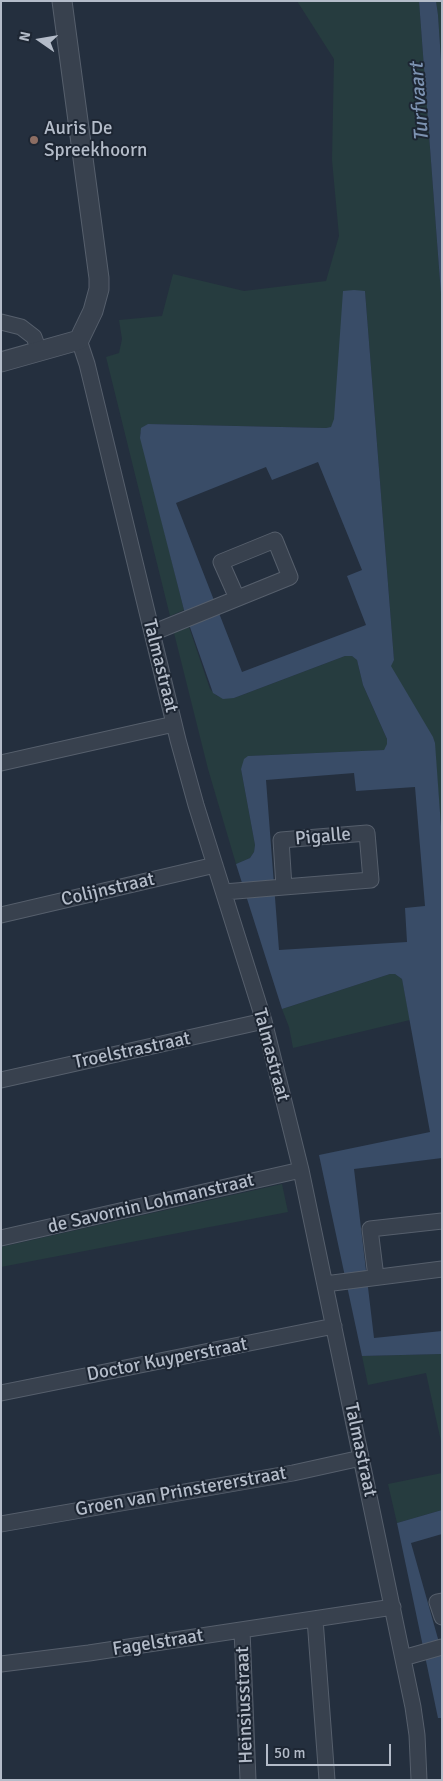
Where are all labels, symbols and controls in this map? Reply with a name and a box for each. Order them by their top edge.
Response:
north arrow [15,15,65,65]
text: N [16,30,34,43]
water label: Turfvaart [405,62,435,142]
place label: Auris De Spreekhoorn [44,118,147,162]
marker: Auris De Spreekhoorn [28,134,40,146]
street label: Talmastraat [137,617,183,715]
street label: Pigalle [294,823,352,851]
street label: Colijnstraat [59,868,157,912]
street label: Talmastraat [248,1006,294,1104]
street label: Troelstrastraat [71,1027,193,1075]
street label: de Savornin Lohmanstraat [45,1169,257,1239]
street label: Doctor Kuyperstraat [85,1333,249,1387]
street label: Talmastraat [339,1401,381,1499]
street label: Groen van Prinstererstraat [74,1462,288,1522]
street label: Fagelstraat [111,1625,205,1661]
street label: Heinsiusstraat [232,1646,258,1764]
scale bar [268,1734,393,1766]
text: 50 m [274,1744,305,1762]

